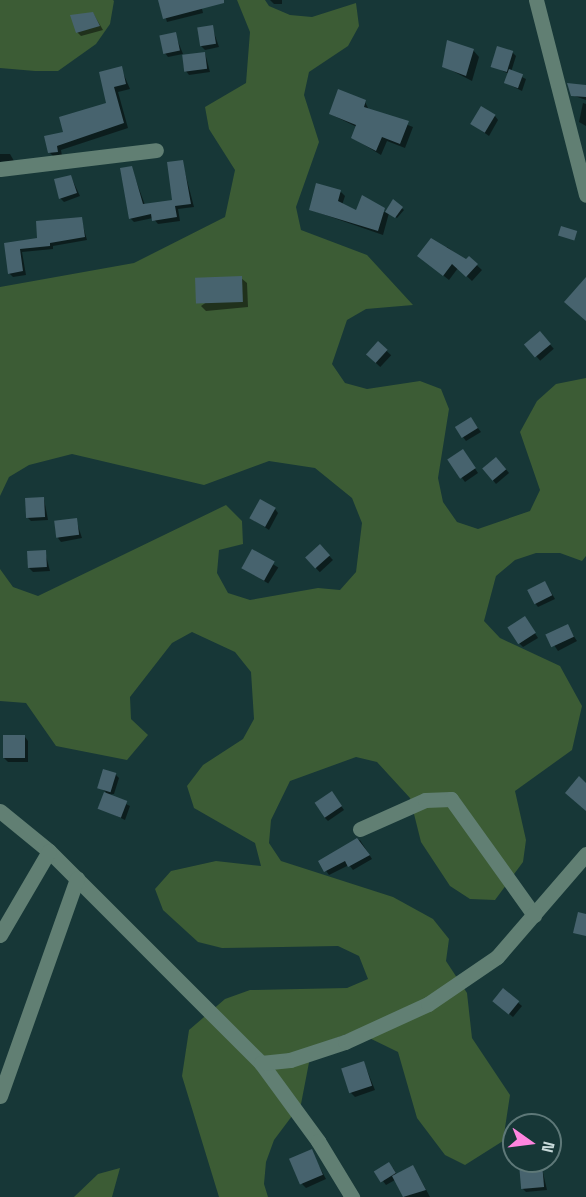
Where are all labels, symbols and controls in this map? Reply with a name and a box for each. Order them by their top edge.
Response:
north arrow [502,1113,562,1173]
text: N [537,1139,559,1155]

